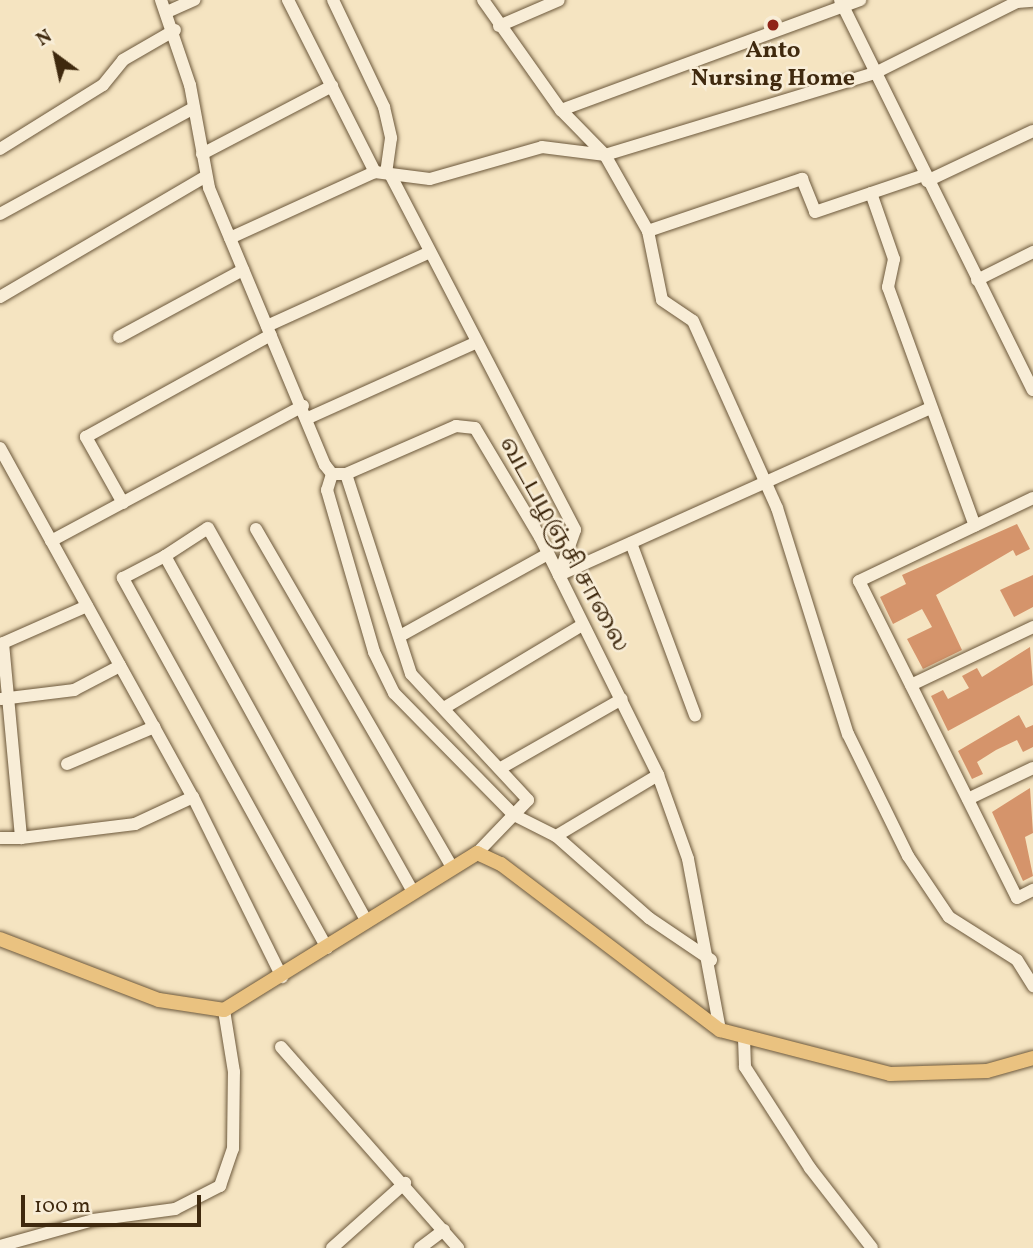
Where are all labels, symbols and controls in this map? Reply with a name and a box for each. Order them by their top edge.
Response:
marker: Anto Nursing Home [763,15,783,35]
north arrow [21,21,91,91]
text: N [32,24,57,53]
place label: Anto Nursing Home [691,38,855,94]
street label: வடபழஞ்சி சாலை [492,432,634,658]
scale bar [24,1182,205,1226]
text: 100 m [34,1192,91,1221]

